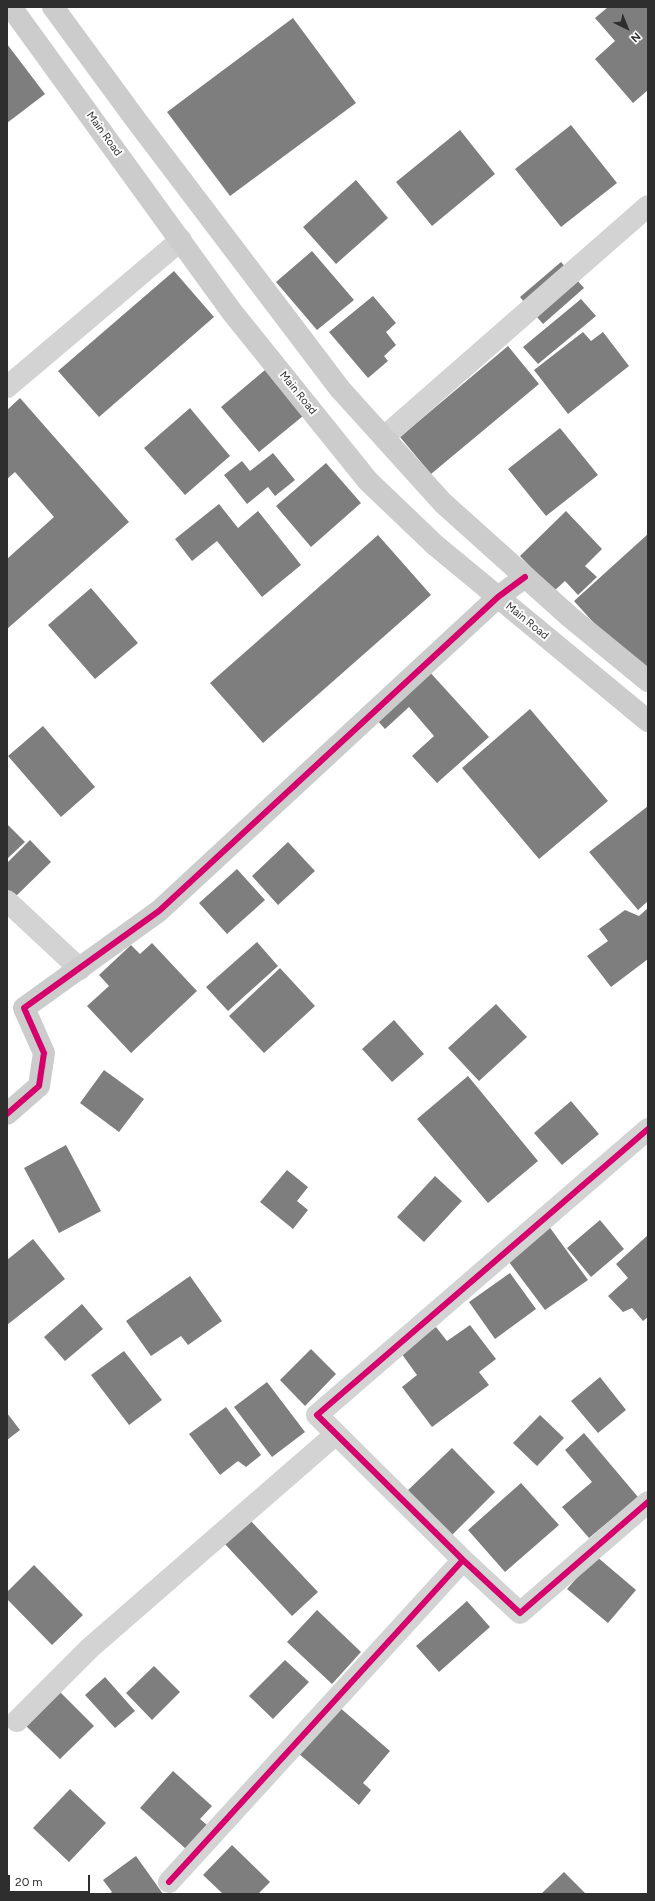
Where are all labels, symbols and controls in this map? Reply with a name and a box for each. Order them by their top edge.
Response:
north arrow [607,8,647,48]
text: N [628,29,643,45]
street label: Main Road [83,109,125,159]
street label: Main Road [277,369,319,417]
street label: Main Road [503,600,551,642]
scale bar [10,1867,92,1893]
text: 20 m [15,1875,43,1889]

